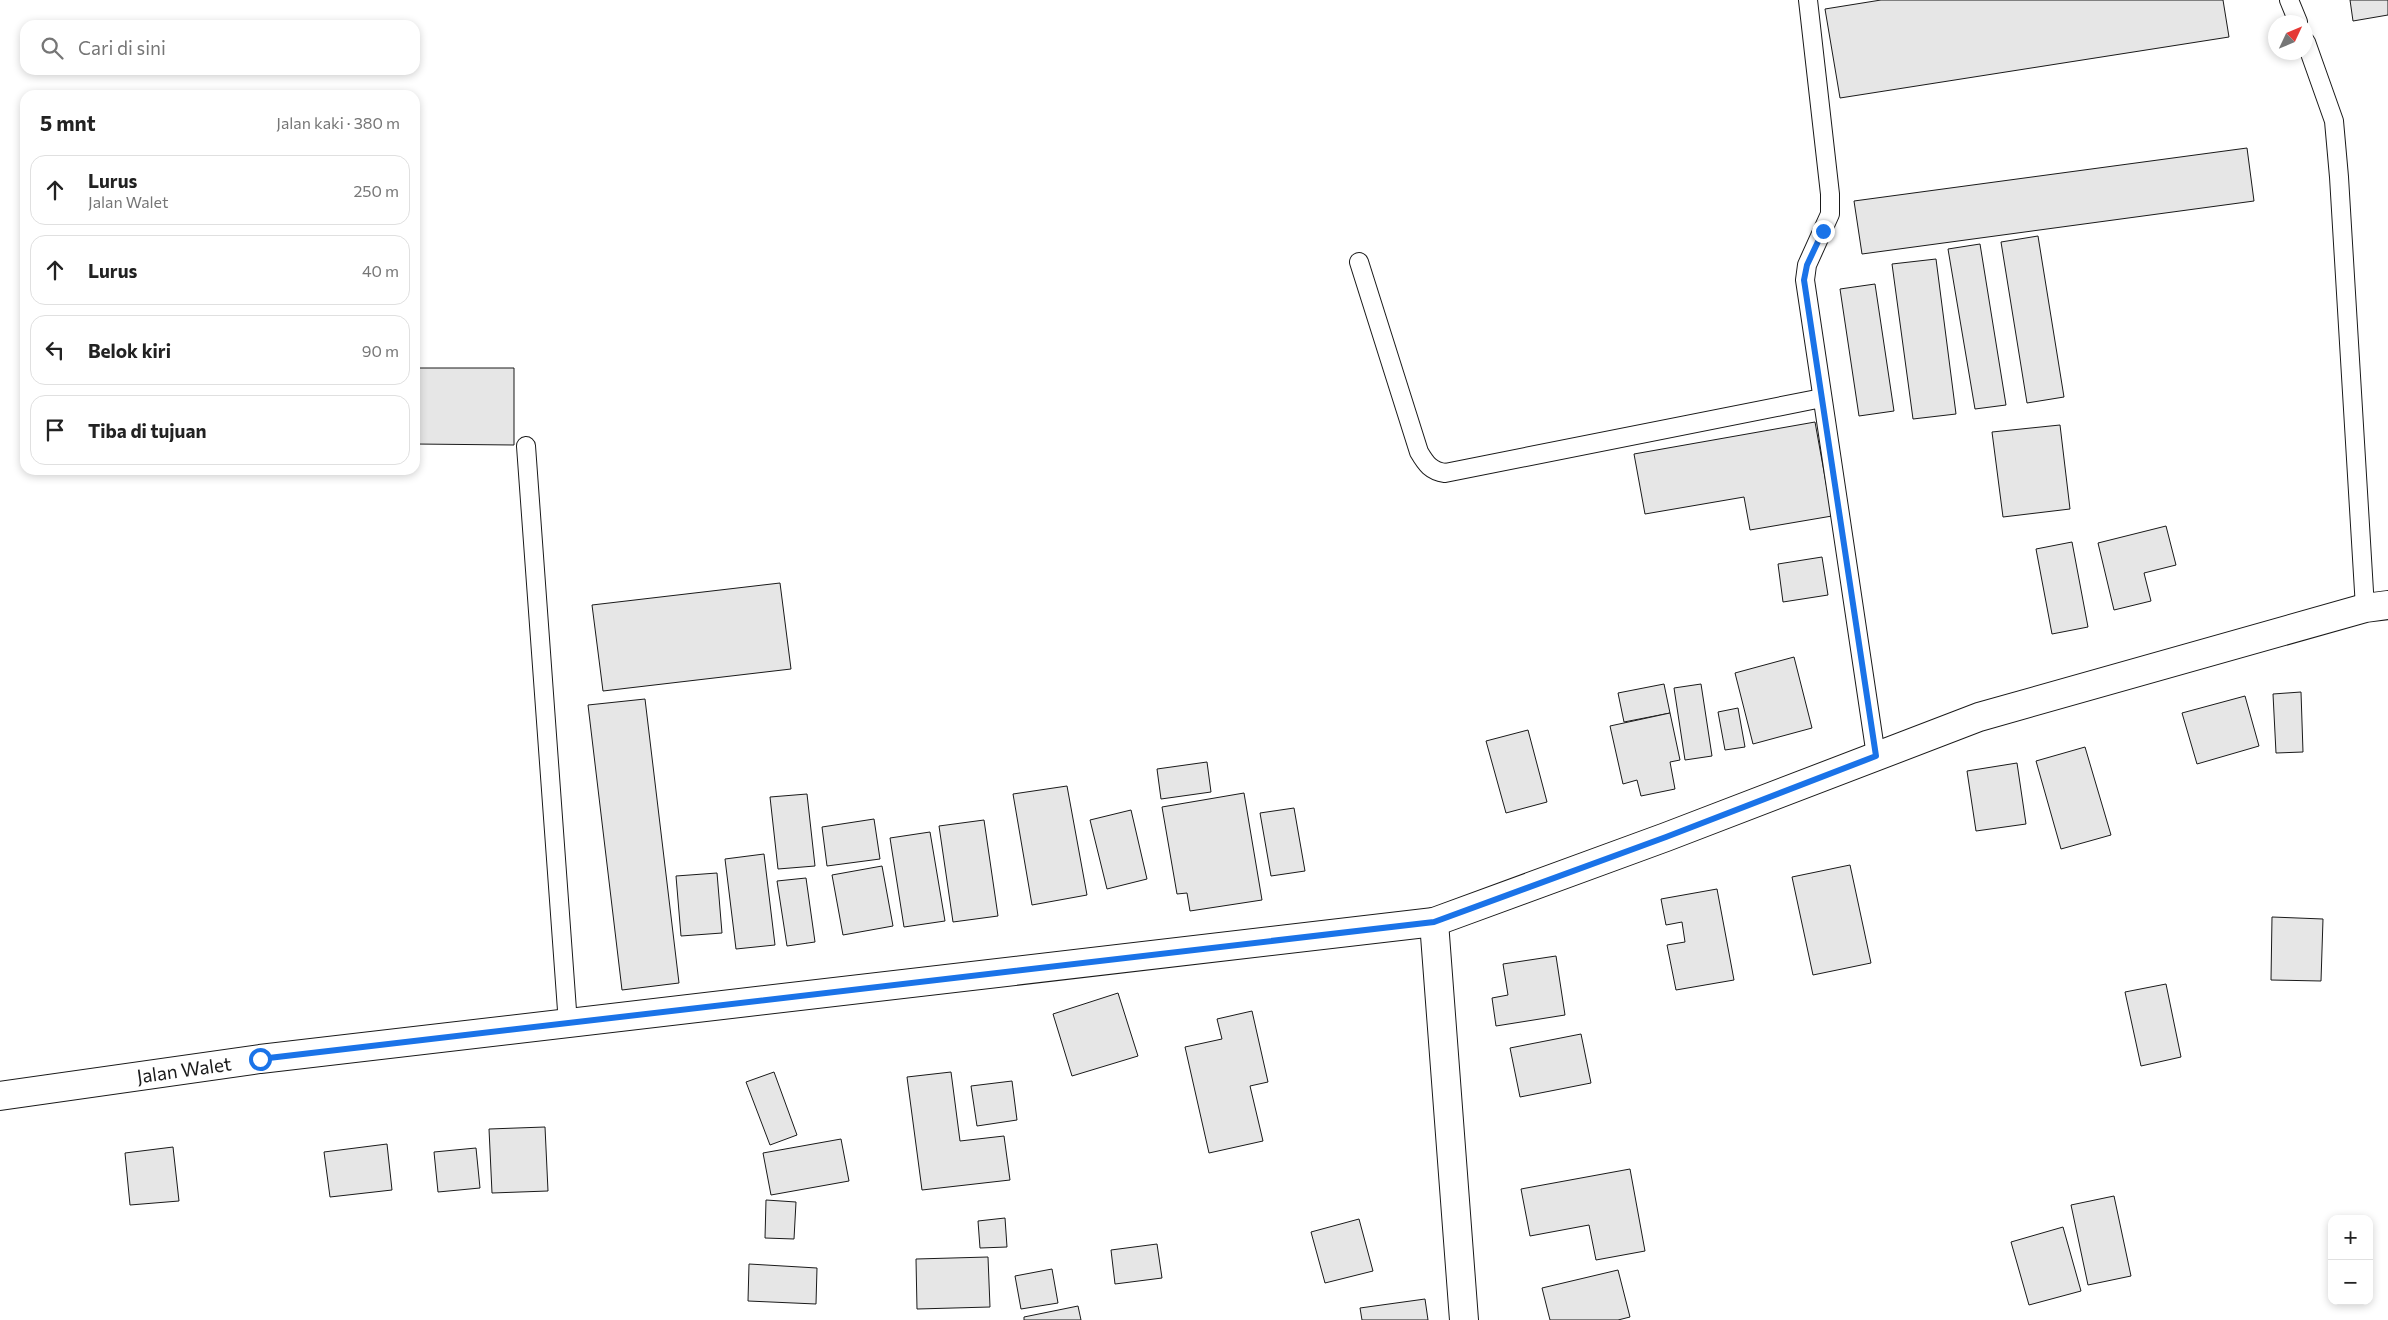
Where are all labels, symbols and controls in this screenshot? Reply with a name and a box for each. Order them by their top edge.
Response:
north arrow [2268,15,2313,60]
search box [20,20,420,75]
icon: search [38,34,66,62]
text: Cari di sini [78,36,166,59]
text: 5 mnt [40,110,96,135]
text: Jalan kaki · 380 m [276,113,400,132]
text: Lurus [88,169,137,192]
icon: ahead [41,176,69,204]
text: 250 m [353,181,399,200]
text: Jalan Walet [88,192,168,211]
route end [1812,220,1835,243]
icon: ahead [41,256,69,284]
text: Lurus [88,259,137,282]
text: 40 m [362,261,399,280]
icon: left [41,336,69,364]
text: Belok kiri [88,339,171,362]
text: 90 m [362,341,399,360]
icon: arrive [41,416,69,444]
text: Tiba di tujuan [88,419,206,442]
route start [249,1048,272,1071]
street label: Jalan Walet [135,1051,233,1088]
map controls [2328,1215,2373,1305]
button: + [2328,1215,2373,1260]
button: − [2328,1260,2373,1305]

